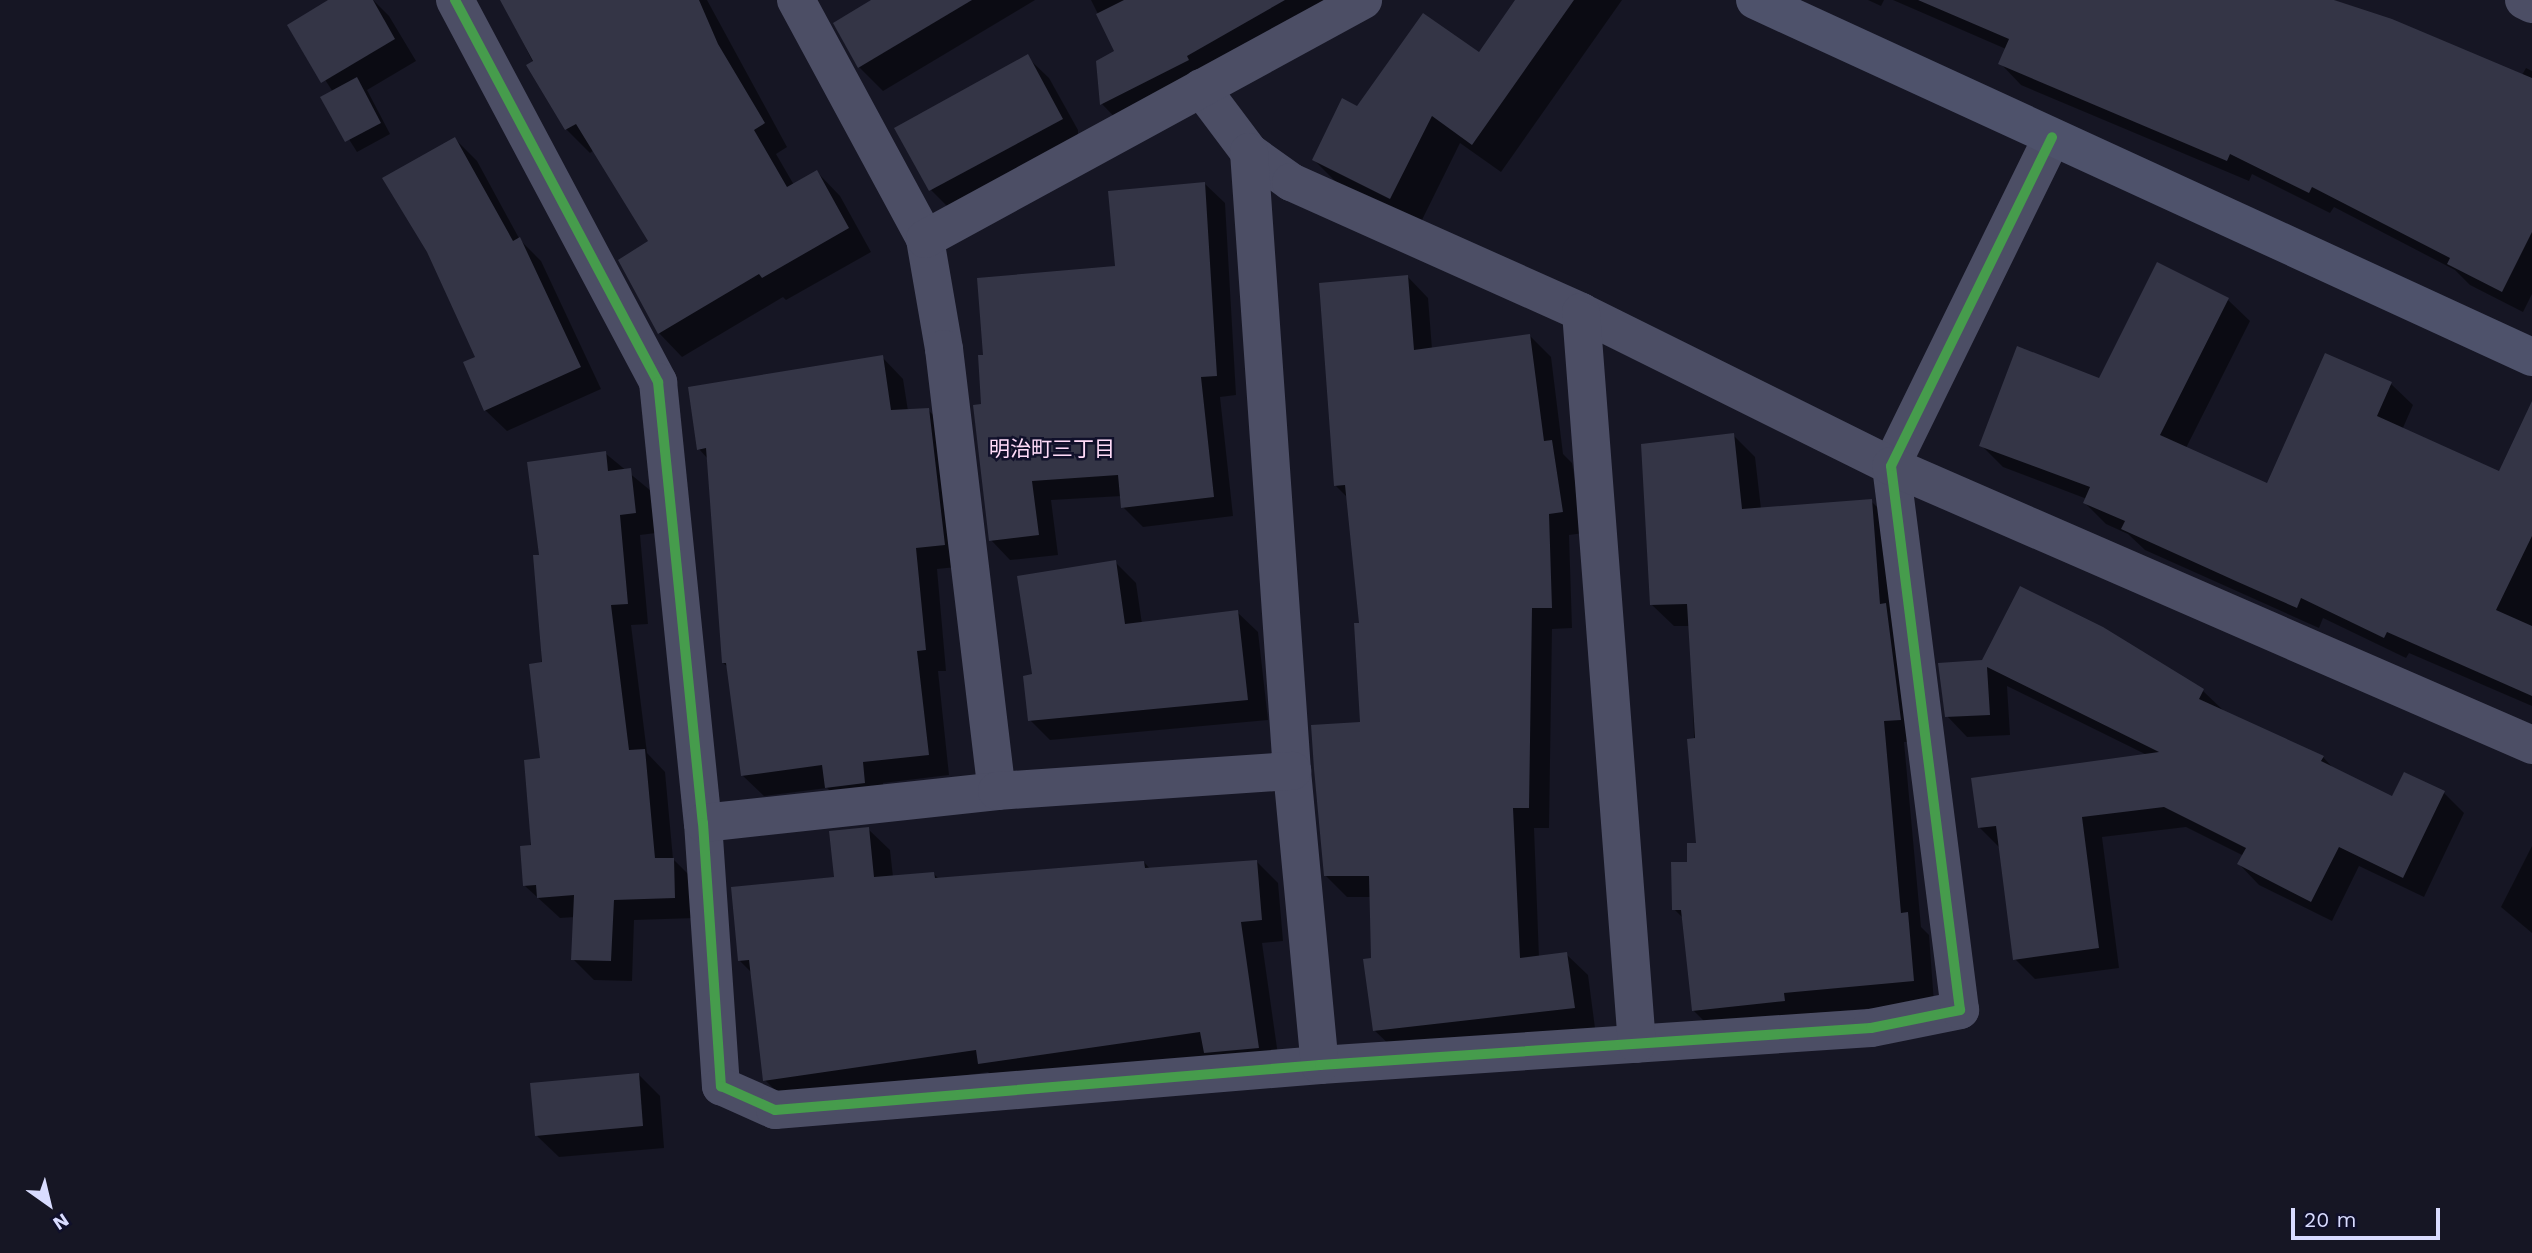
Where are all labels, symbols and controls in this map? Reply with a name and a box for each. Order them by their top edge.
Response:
district label: 明治町三丁目 [989,436,1115,462]
north arrow [14,1169,84,1239]
scale bar [2294,1194,2443,1238]
text: 20 m [2304,1207,2356,1232]
text: N [49,1208,73,1235]

